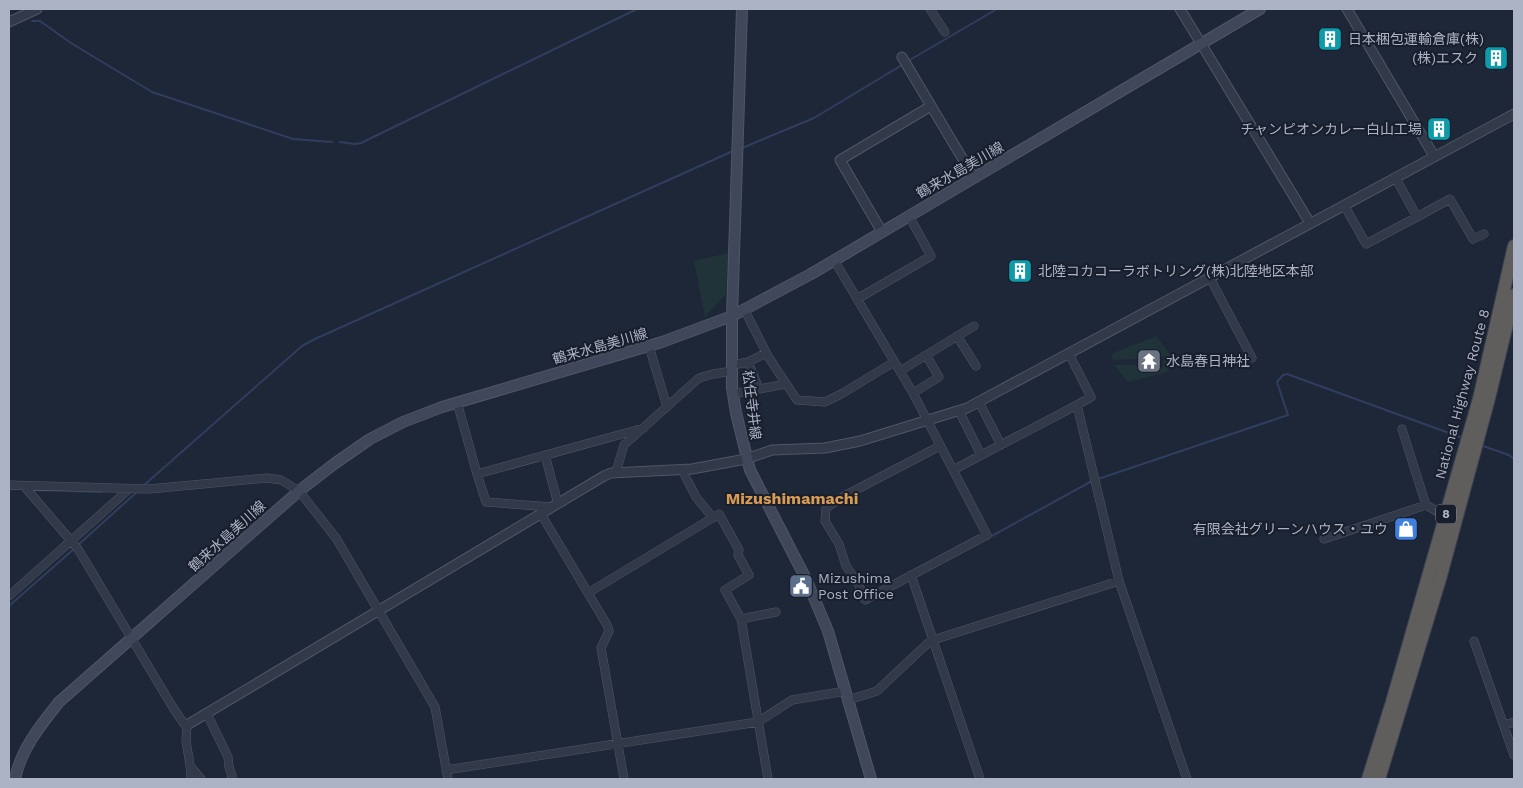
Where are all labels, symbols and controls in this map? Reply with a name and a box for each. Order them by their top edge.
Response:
building icon: 日本梱包運輸倉庫(株) [1317,26,1343,52]
place label: 日本梱包運輸倉庫(株) [1348,31,1484,47]
building icon: (株)エスク [1483,45,1509,71]
place label: (株)エスク [1412,50,1478,66]
building icon: チャンピオンカレー白山工場 [1426,116,1452,142]
place label: チャンピオンカレー白山工場 [1240,121,1422,137]
street label: 鶴来水島美川線 [914,139,1006,201]
building icon: 北陸コカコーラボトリング(株)北陸地区本部 [1007,258,1033,284]
place label: 北陸コカコーラボトリング(株)北陸地区本部 [1038,263,1314,279]
street label: National Highway Route 8 [1432,307,1492,481]
street label: 鶴来水島美川線 [551,325,649,367]
temple icon: 水島春日神社 [1136,348,1162,374]
place label: 水島春日神社 [1166,353,1250,369]
street label: 松任寺井線 [740,369,764,441]
district label: Mizushimamachi [726,489,858,508]
street label: 鶴来水島美川線 [185,497,269,575]
road number: 8 [1436,504,1456,524]
shop icon: 有限会社グリーンハウス・ユウ [1393,516,1419,542]
place label: 有限会社グリーンハウス・ユウ [1193,521,1388,537]
place label: Mizushima Post Office [818,570,894,602]
public building icon: Mizushima Post Office [788,573,814,599]

